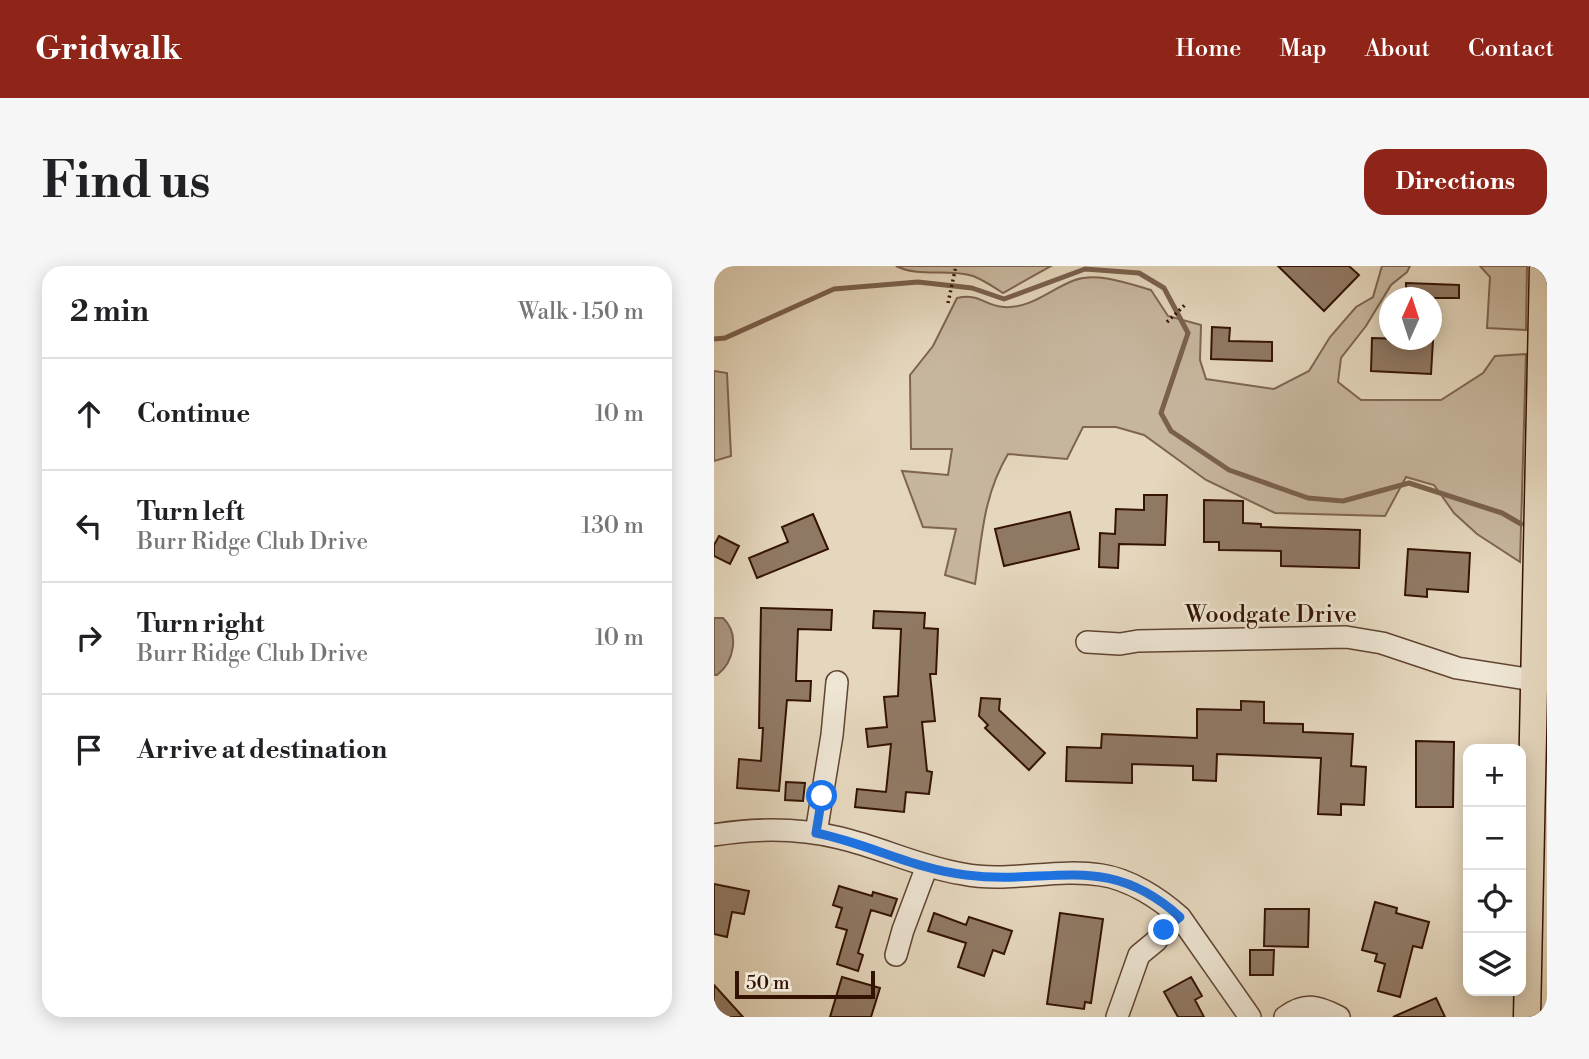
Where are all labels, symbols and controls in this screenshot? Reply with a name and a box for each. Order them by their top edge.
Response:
text: Gridwalk [35,29,182,70]
text: Home [1176,34,1241,64]
text: Map [1279,34,1327,64]
text: About [1365,34,1430,64]
text: Contact [1468,34,1554,64]
button: Directions [1364,149,1547,215]
text: Find us [42,152,211,213]
north arrow [1379,287,1442,350]
text: 2 min [70,293,149,331]
text: Walk · 150 m [518,298,644,326]
icon: ahead [70,395,108,433]
text: Continue [137,398,250,430]
text: 10 m [595,400,644,428]
text: Turn left [137,496,245,528]
icon: left [70,507,108,545]
text: 130 m [581,512,644,540]
text: Burr Ridge Club Drive [137,528,368,556]
street label: Woodgate Drive [1184,600,1357,630]
text: Turn right [137,608,265,640]
icon: right [70,619,108,657]
text: 10 m [595,624,644,652]
text: Burr Ridge Club Drive [137,640,368,668]
icon: arrive [70,731,108,769]
text: Arrive at destination [137,734,387,766]
map controls [1463,744,1526,996]
button: + [1463,744,1526,807]
route start [806,780,837,811]
button: − [1463,807,1526,870]
button: locate [1463,870,1526,933]
route end [1148,914,1179,945]
button: layers [1463,933,1526,996]
scale bar [735,968,875,1000]
text: 50 m [746,971,790,995]

